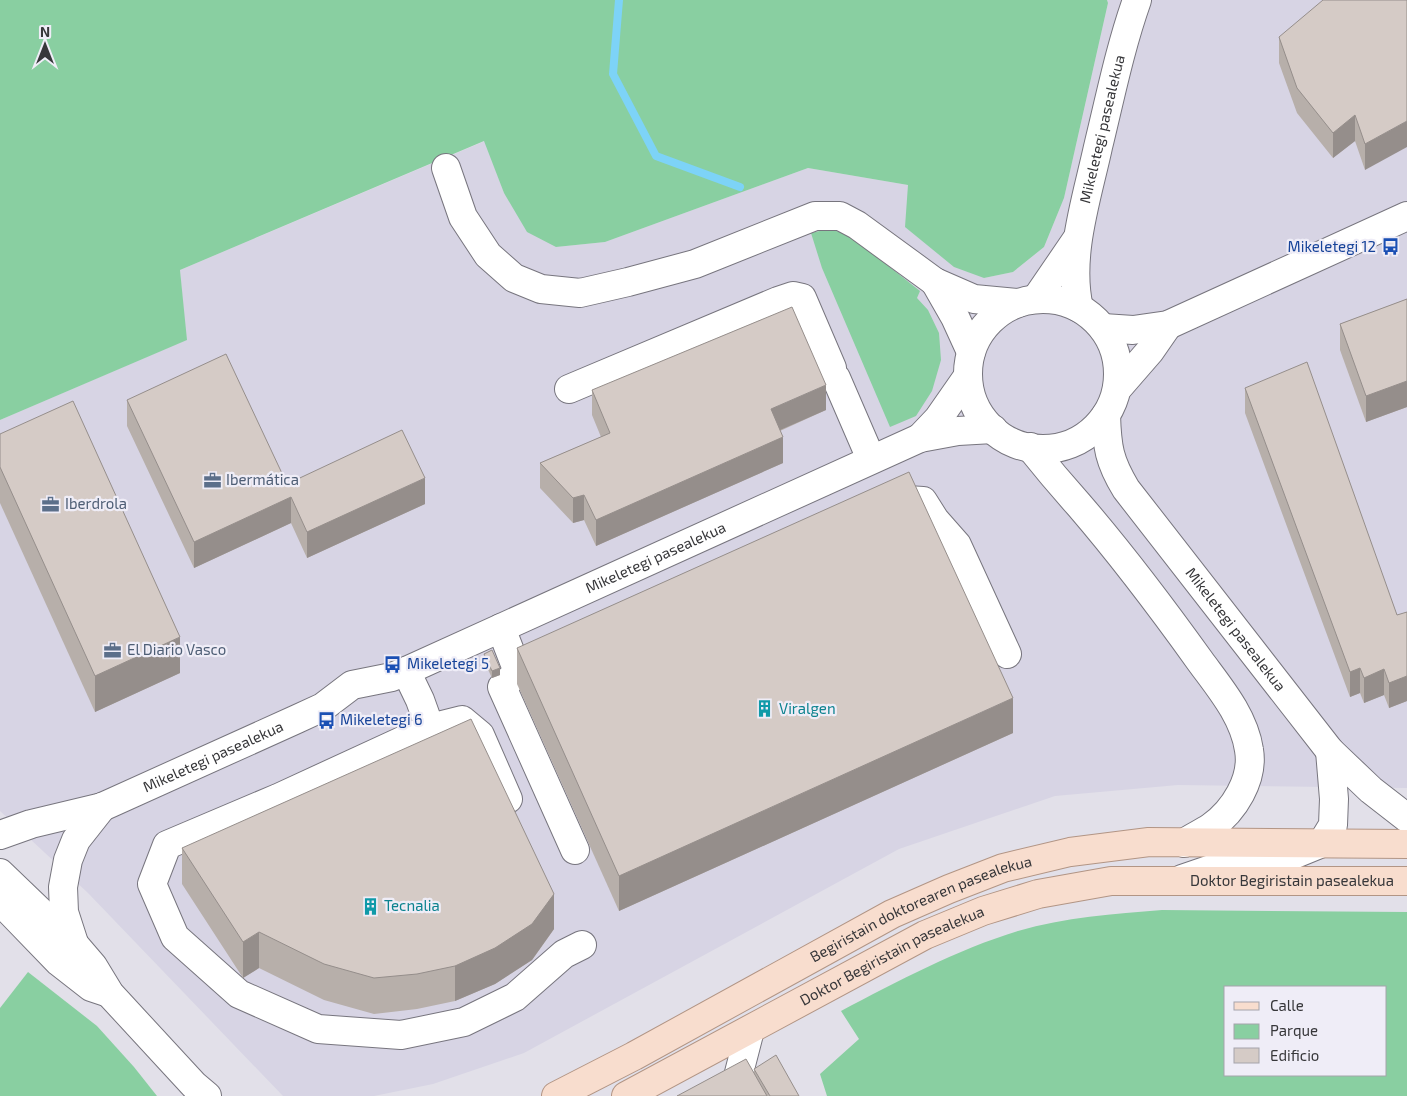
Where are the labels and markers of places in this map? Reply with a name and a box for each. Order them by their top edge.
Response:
place label: Mikeletegi 12 [1288,237,1376,255]
bus stop icon: Mikeletegi 12 [1380,237,1400,257]
office icon: Ibermática [202,470,222,490]
place label: Ibermática [226,470,299,488]
office icon: Iberdrola [41,494,61,514]
place label: Iberdrola [65,494,127,512]
office icon: El Diario Vasco [103,640,123,660]
place label: El Diario Vasco [127,640,226,658]
bus stop icon: Mikeletegi 5 [383,654,403,674]
place label: Mikeletegi 5 [407,654,489,672]
building icon: Viralgen [755,699,775,719]
place label: Viralgen [779,699,836,717]
bus stop icon: Mikeletegi 6 [316,710,336,730]
place label: Mikeletegi 6 [340,710,423,728]
building icon: Tecnalia [360,896,380,916]
place label: Tecnalia [384,896,440,914]

